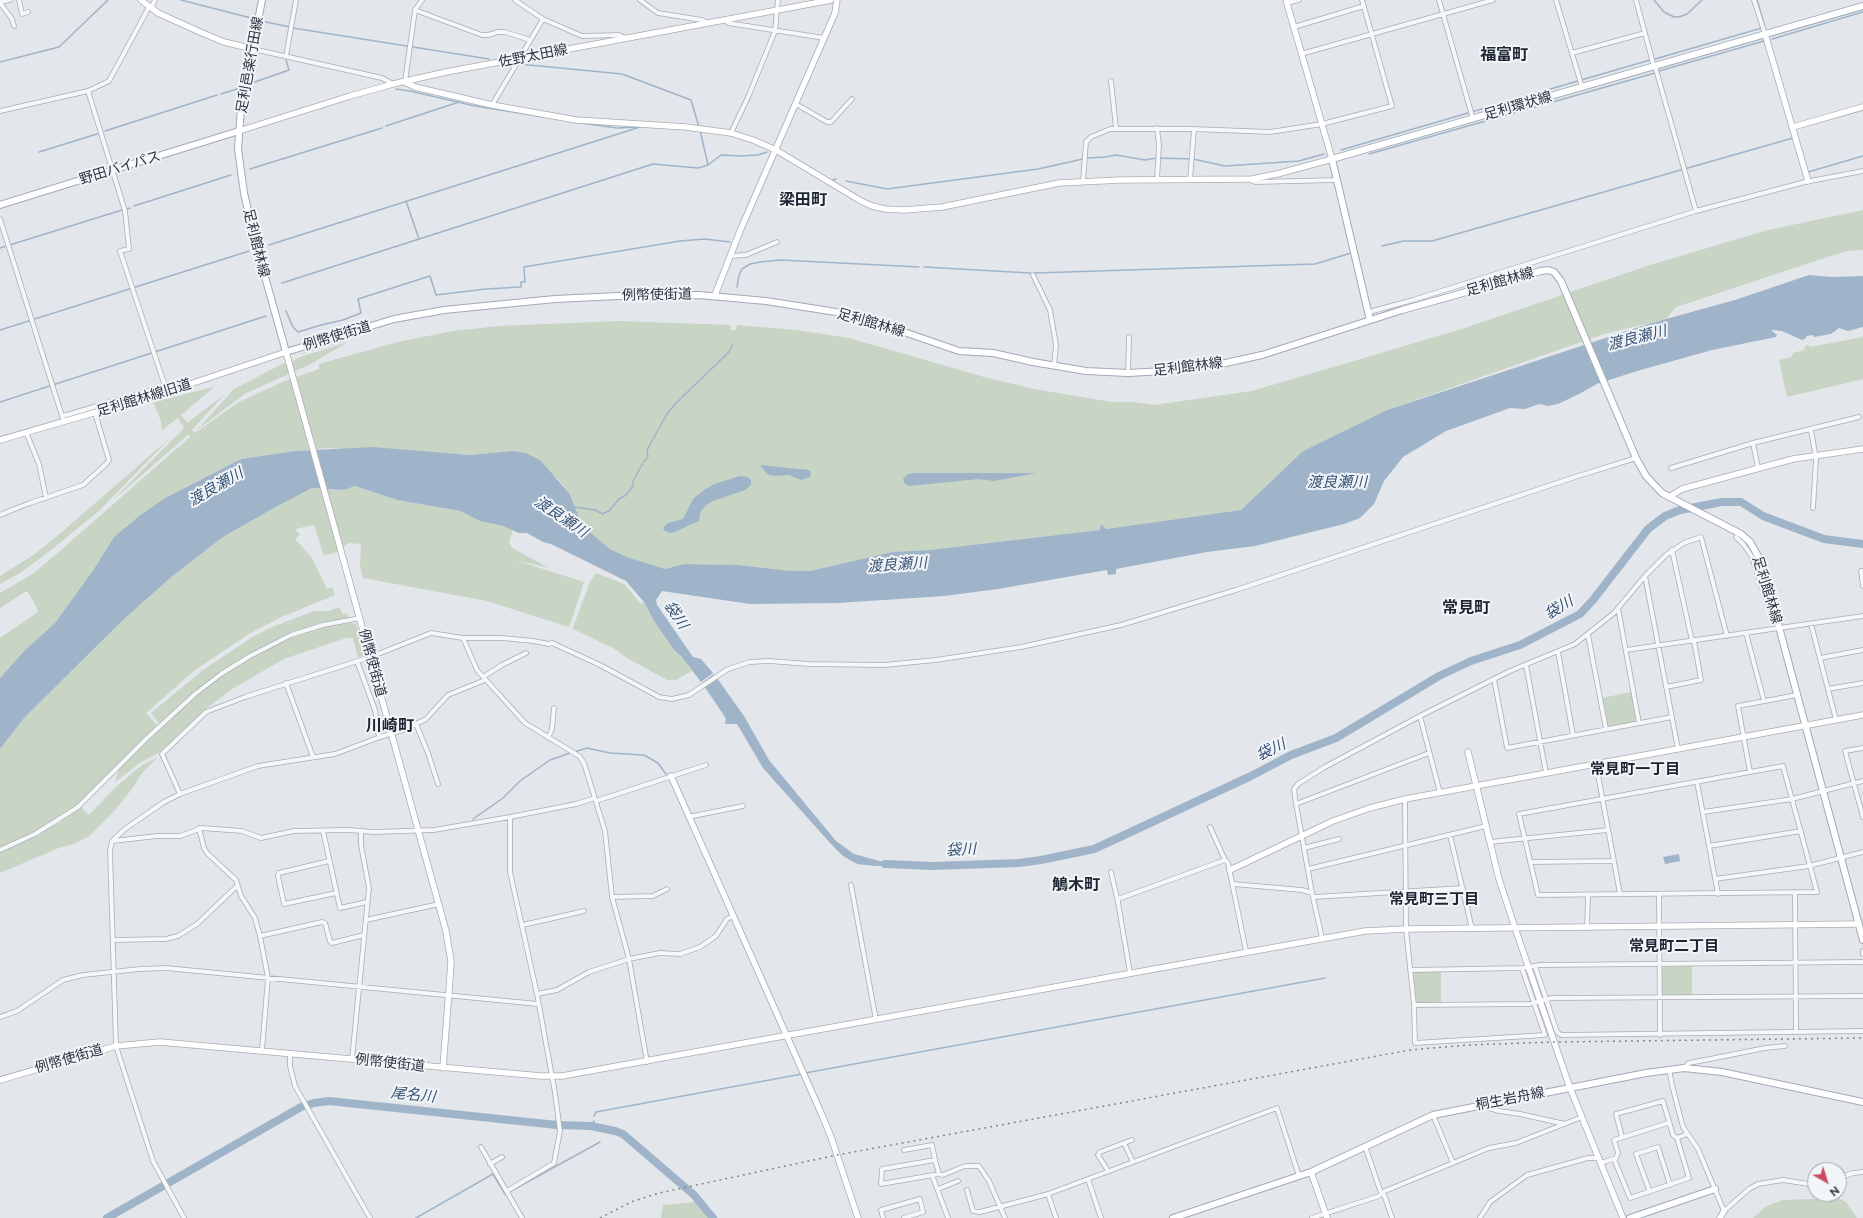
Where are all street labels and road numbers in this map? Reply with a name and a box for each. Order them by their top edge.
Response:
street label: 足利邑楽行田線 [233,15,267,115]
street label: 佐野太田線 [497,41,569,71]
street label: 足利環状線 [1482,88,1554,124]
street label: 野田バイパス [77,148,163,188]
street label: 足利館林線 [239,207,273,279]
street label: 足利館林線 [1464,264,1536,300]
street label: 例幣使街道 [622,286,692,304]
street label: 足利館林線 [835,305,907,341]
street label: 例幣使街道 [301,318,373,354]
street label: 足利館林線 [1152,354,1224,380]
street label: 足利館林線旧道 [95,376,193,420]
street label: 足利館林線 [1749,554,1785,626]
street label: 例幣使街道 [355,627,389,699]
street label: 例幣使街道 [33,1041,105,1077]
street label: 例幣使街道 [354,1051,426,1075]
street label: 桐生岩舟線 [1474,1084,1546,1114]

